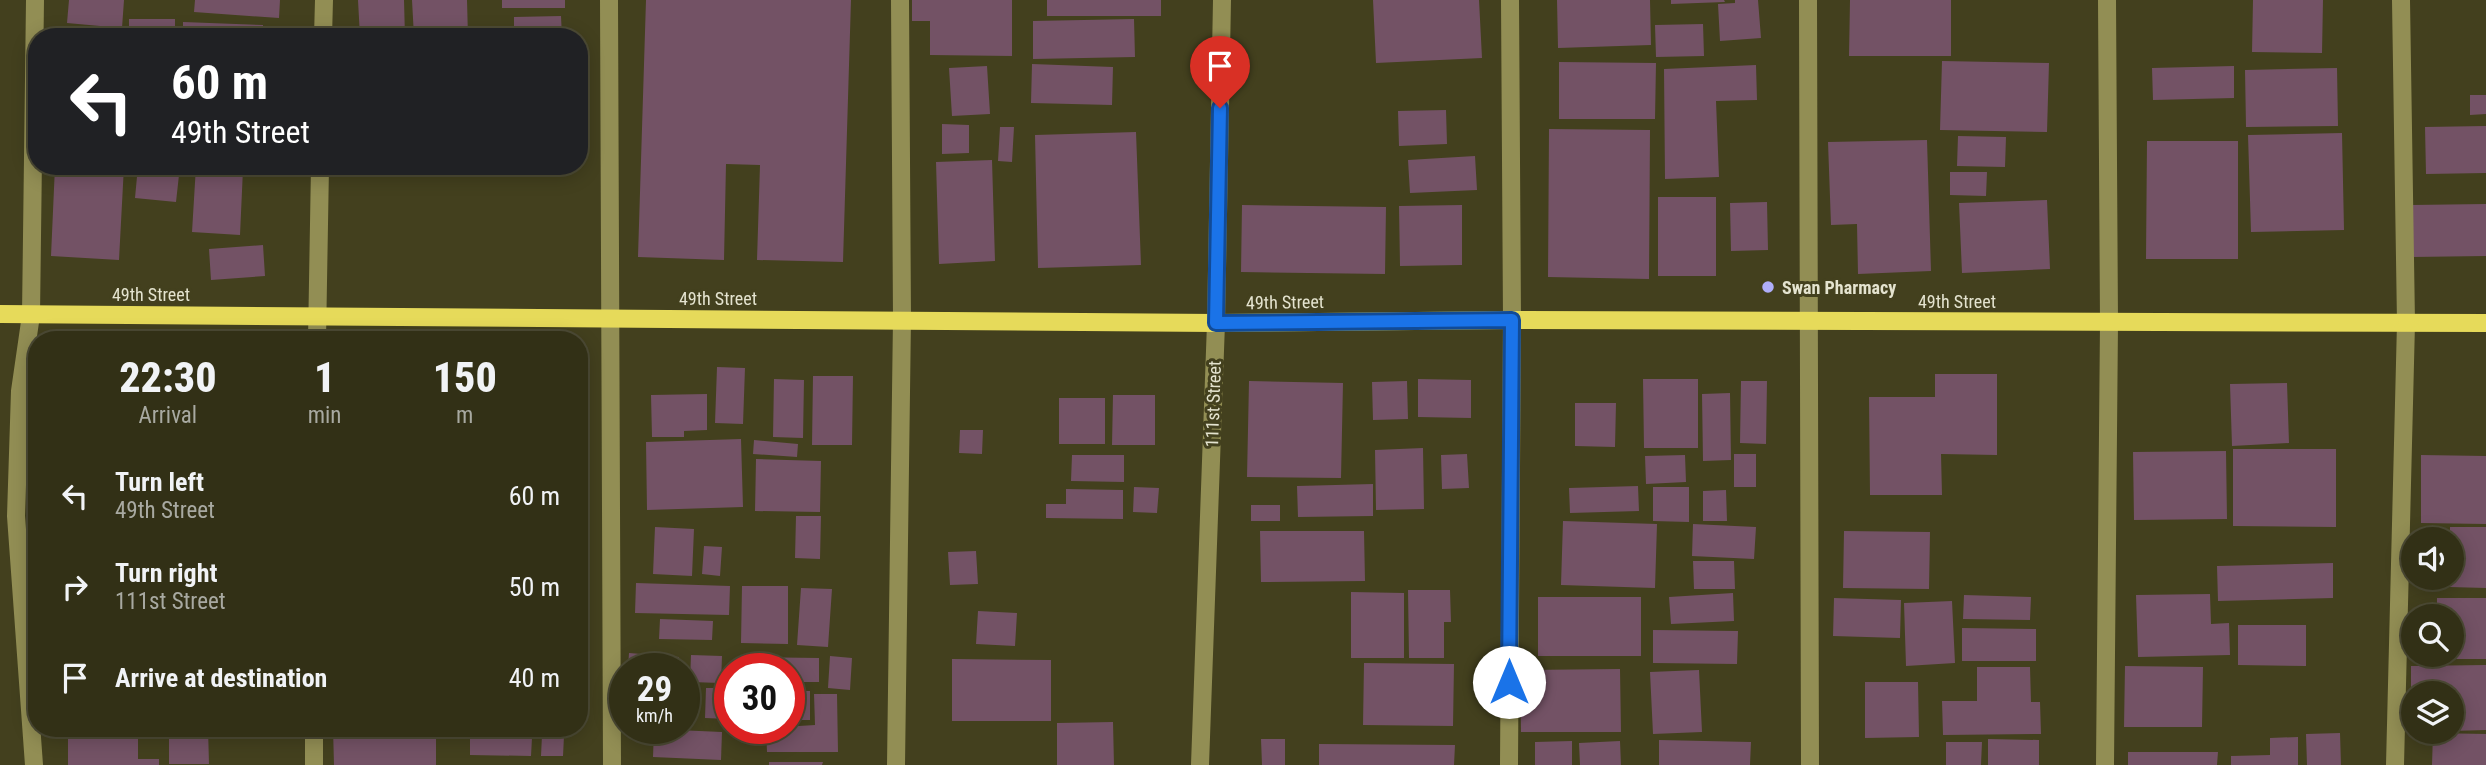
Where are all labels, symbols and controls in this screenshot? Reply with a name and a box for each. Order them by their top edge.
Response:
pin [1190,36,1250,108]
icon: arrive [1201,47,1239,85]
text: 60 m [171,54,268,111]
icon: left [56,56,147,147]
text: 49th Street [171,113,310,151]
place label: Swan Pharmacy [1782,277,1896,298]
marker: Swan Pharmacy [1760,279,1776,295]
street label: 49th Street [112,284,190,305]
street label: 49th Street [679,288,757,309]
street label: 49th Street [1246,291,1324,313]
street label: 49th Street [1918,291,1996,312]
text: 22:30 [119,353,216,402]
text: 1 [314,353,335,402]
text: 150 [433,353,497,402]
street label: 111st Street [1201,360,1225,448]
text: Arrival [139,402,197,429]
text: min [308,402,341,429]
text: m [456,402,473,429]
text: Turn left [115,467,204,497]
icon: left [56,477,94,515]
text: 60 m [509,481,560,511]
text: 49th Street [115,497,215,524]
map controls [2401,527,2464,744]
button: sound [2401,527,2464,590]
text: Turn right [115,558,217,588]
icon: right [56,568,94,606]
text: 50 m [509,572,560,602]
text: 111st Street [115,588,226,615]
button: search [2401,604,2464,667]
position arrow [1472,645,1546,719]
speed limit sign: 30 [714,653,805,744]
icon: arrive [56,659,94,697]
text: Arrive at destination [115,663,327,693]
text: 40 m [509,663,560,693]
text: 29 [637,669,672,710]
button: layers [2401,681,2464,744]
text: km/h [636,705,673,726]

